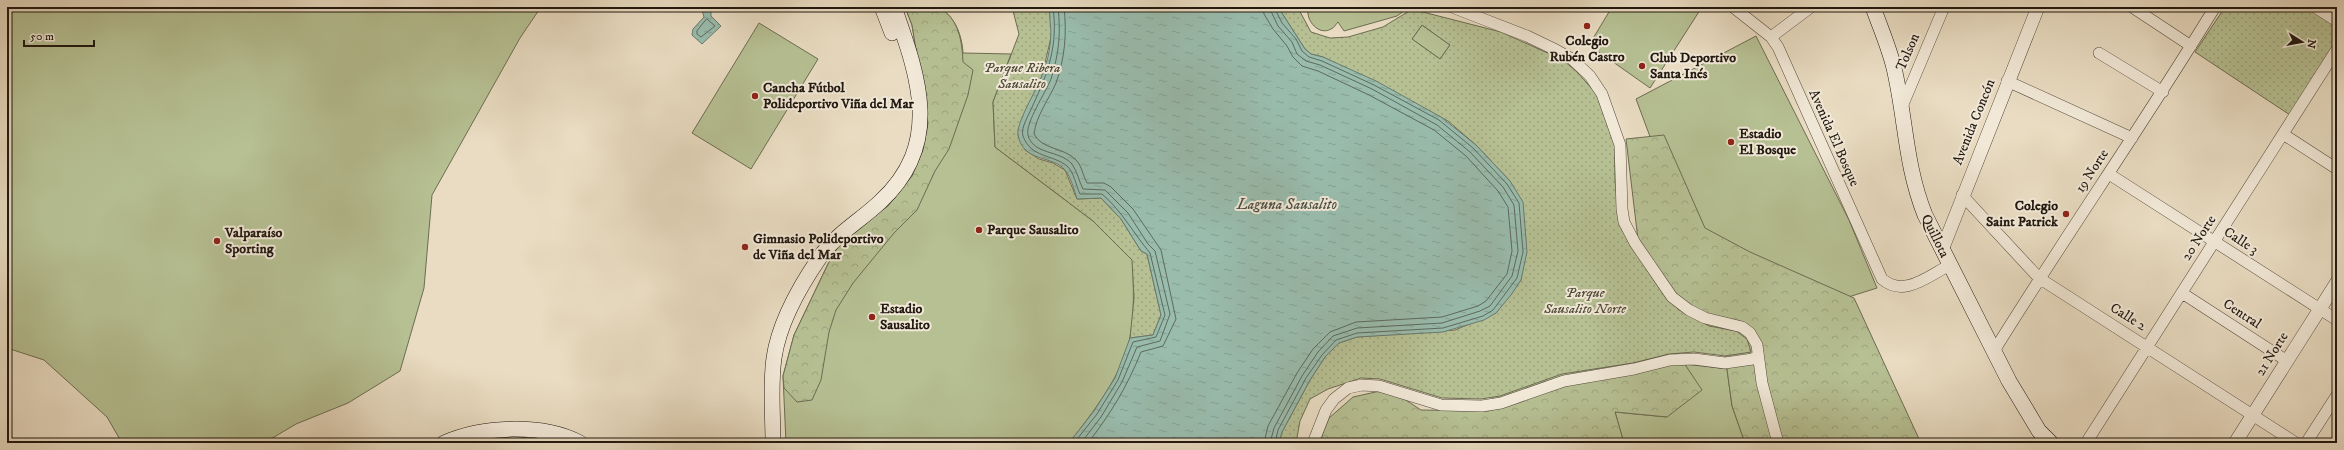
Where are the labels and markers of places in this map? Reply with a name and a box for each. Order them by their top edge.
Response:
marker: Colegio Rubén Castro [1582,21,1592,31]
place label: Colegio Rubén Castro [1549,32,1625,66]
place label: Club Deportivo Santa Inés [1650,49,1736,83]
marker: Club Deportivo Santa Inés [1637,61,1647,71]
place label: Cancha Fútbol Polideportivo Viña del Mar [763,79,915,113]
marker: Cancha Fútbol Polideportivo Viña del Mar [750,91,760,101]
place label: Estadio El Bosque [1739,125,1796,159]
marker: Estadio El Bosque [1726,137,1736,147]
place label: Colegio Saint Patrick [1986,197,2059,231]
marker: Colegio Saint Patrick [2061,209,2071,219]
place label: Parque Sausalito [987,221,1079,239]
place label: Valparaíso Sporting [224,224,283,258]
marker: Parque Sausalito [974,225,984,235]
place label: Gimnasio Polideportivo de Viña del Mar [753,230,884,264]
marker: Valparaíso Sporting [212,236,222,246]
marker: Gimnasio Polideportivo de Viña del Mar [740,242,750,252]
place label: Estadio Sausalito [880,300,930,334]
marker: Estadio Sausalito [867,312,877,322]

